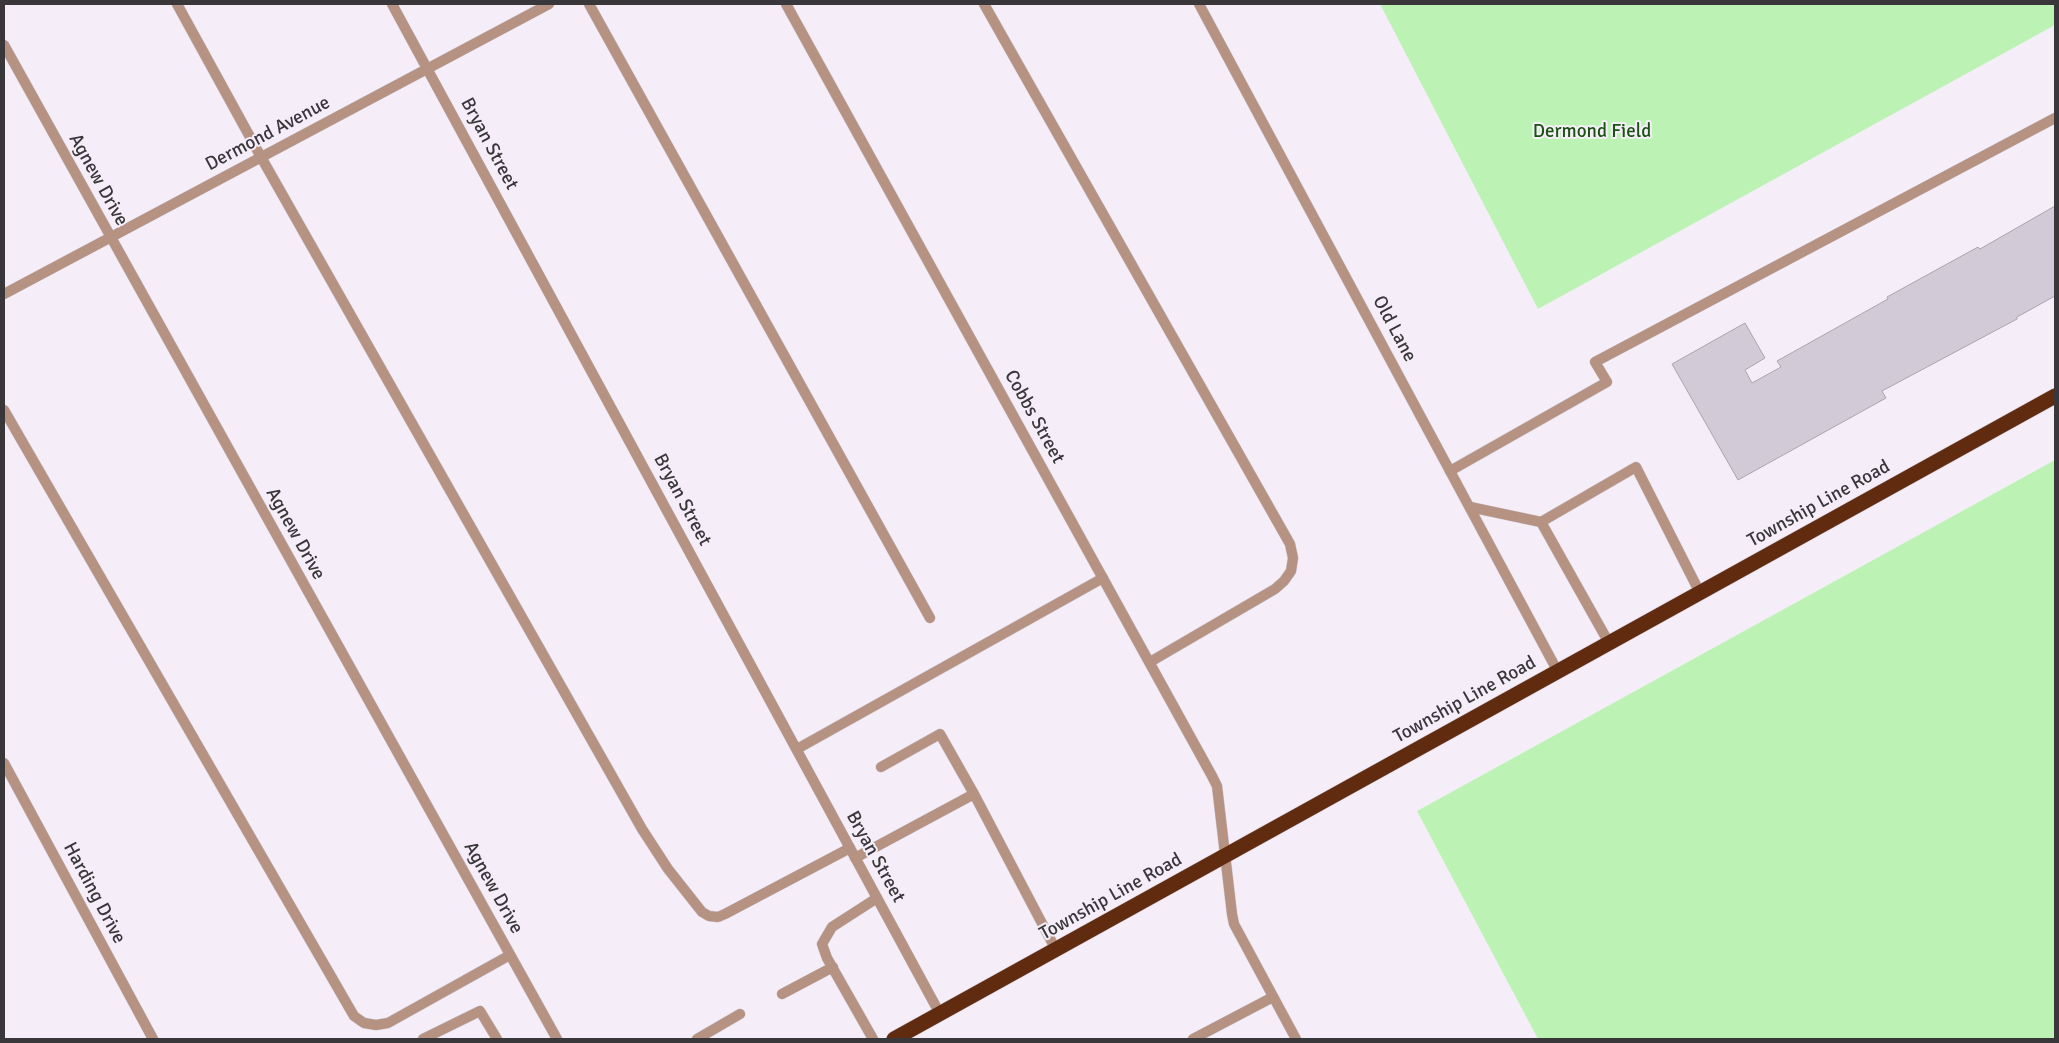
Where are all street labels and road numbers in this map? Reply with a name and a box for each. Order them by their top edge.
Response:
street label: Dermond Avenue [202,92,334,176]
street label: Bryan Street [455,94,523,194]
street label: Agnew Drive [63,130,133,230]
street label: Old Lane [1367,292,1421,366]
street label: Cobbs Street [999,366,1069,468]
street label: Bryan Street [648,450,716,550]
street label: Township Line Road [1744,455,1894,553]
street label: Agnew Drive [260,484,330,584]
street label: Township Line Road [1390,651,1540,749]
street label: Bryan Street [841,807,909,907]
street label: Harding Drive [58,838,130,948]
street label: Agnew Drive [458,838,528,938]
street label: Township Line Road [1036,848,1186,946]

